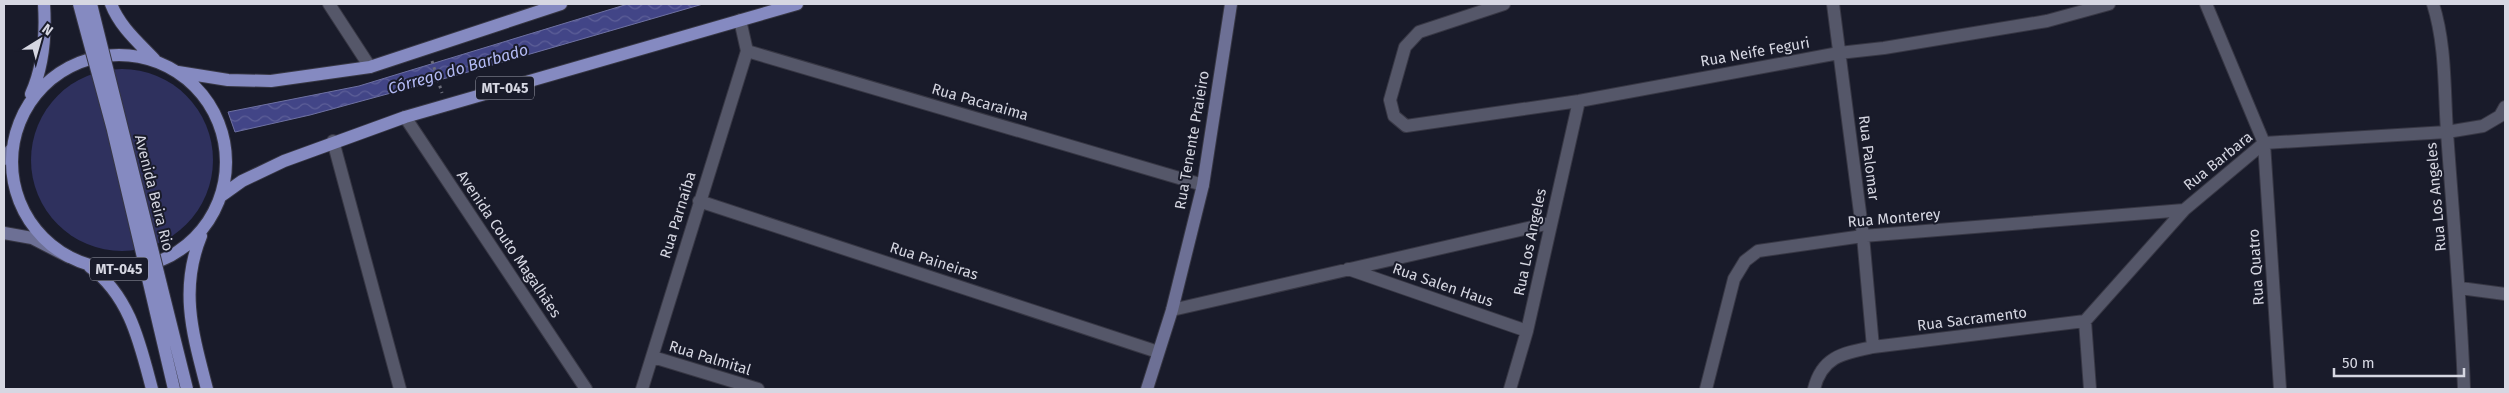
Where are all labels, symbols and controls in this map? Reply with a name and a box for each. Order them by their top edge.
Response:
north arrow [15,15,65,65]
text: N [39,20,56,40]
street label: Rua Neife Feguri [1699,33,1811,71]
water label: Córrego do Barbado [386,40,530,98]
street label: Rua Tenente Praieiro [1171,69,1213,211]
road number: MT-045 [476,76,534,100]
street label: Rua Pacaraima [930,80,1030,124]
street label: Rua Palomar [1855,114,1883,202]
street label: Rua Barbara [2180,128,2256,194]
street label: Avenida Beira Rio [131,133,177,253]
street label: Rua Los Angeles [2422,142,2450,252]
street label: Avenida Couto Magalhães [453,167,565,321]
street label: Rua Parnaíba [656,169,700,261]
street label: Rua Los Angeles [1510,187,1550,297]
street label: Rua Monterey [1847,205,1942,231]
street label: Rua Quatro [2244,228,2268,306]
street label: Rua Paineiras [888,238,980,284]
road number: MT-045 [90,258,148,280]
street label: Rua Salen Haus [1390,259,1496,311]
street label: Rua Sacramento [1916,303,2028,335]
street label: Rua Palmital [667,337,754,379]
scale bar [2334,346,2464,378]
text: 50 m [2342,354,2375,372]

